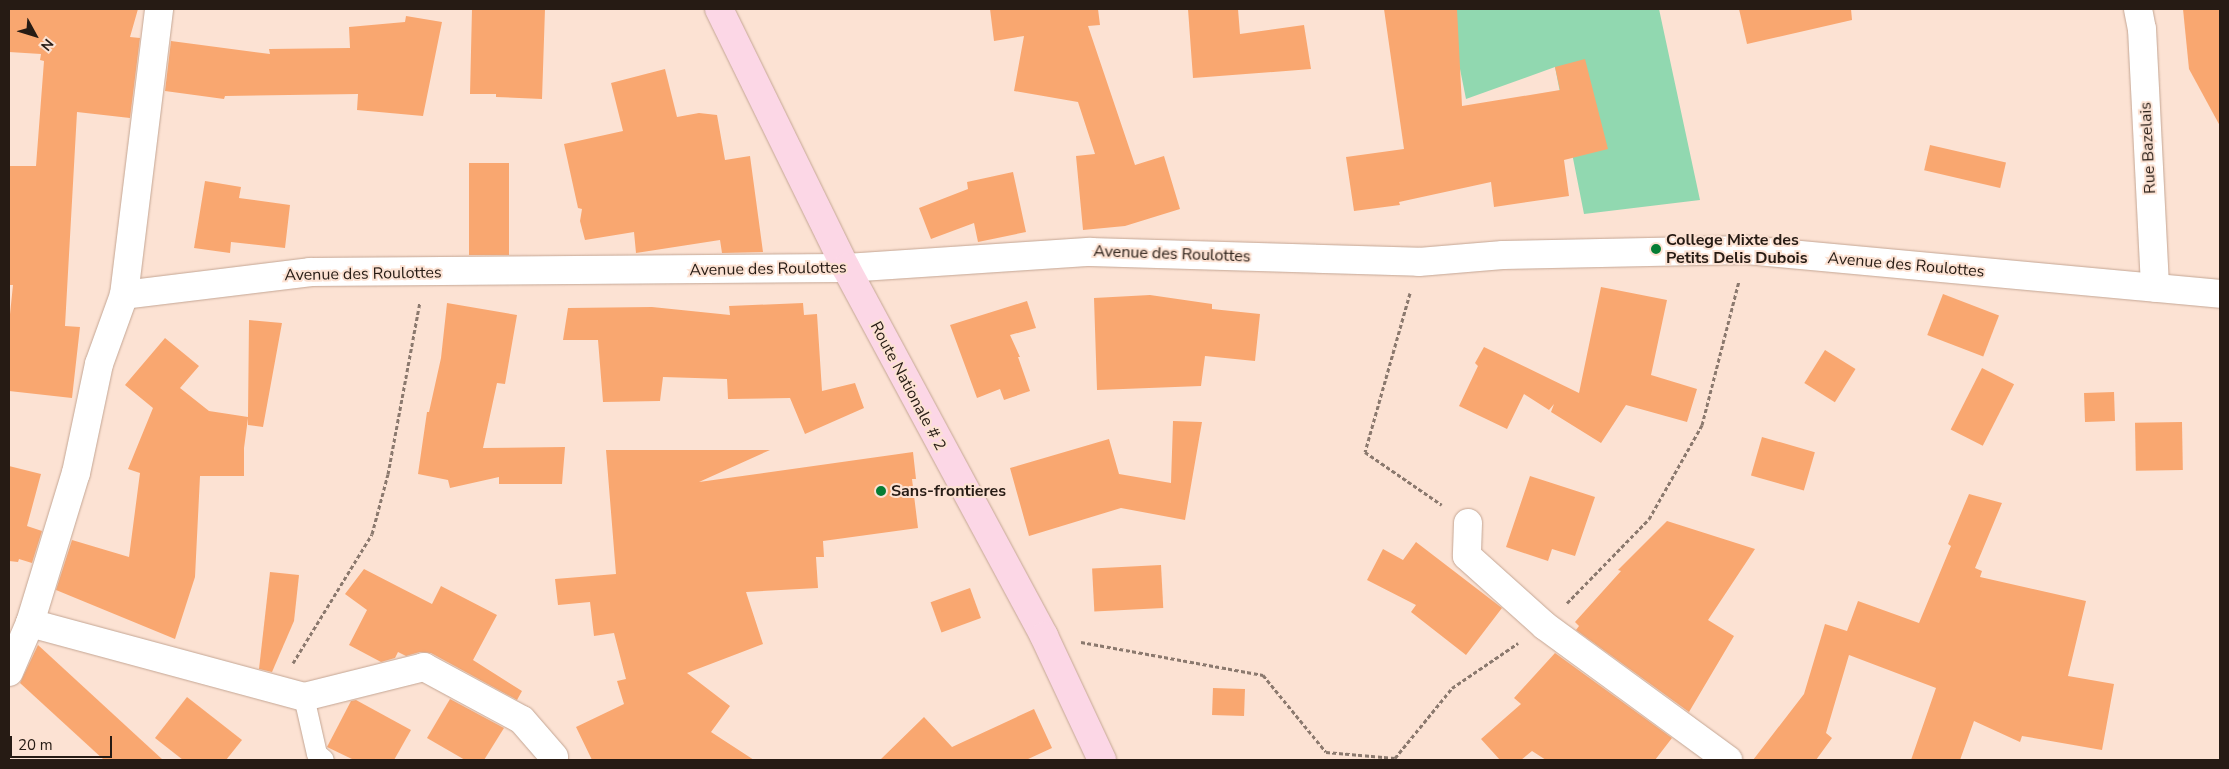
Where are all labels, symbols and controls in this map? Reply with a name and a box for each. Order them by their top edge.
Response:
north arrow [10,10,60,60]
text: N [36,35,58,55]
street label: Rue Bazelais [2136,102,2160,194]
place label: College Mixte des Petits Delis Dubois [1666,230,1808,268]
street label: Avenue des Roulottes [1093,242,1251,266]
marker: College Mixte des Petits Delis Dubois [1650,243,1662,255]
street label: Avenue des Roulottes [1827,249,1985,281]
street label: Avenue des Roulottes [689,258,847,280]
street label: Avenue des Roulottes [284,263,442,285]
street label: Route Nationale # 2 [866,318,950,454]
place label: Sans-frontieres [891,481,1006,501]
marker: Sans-frontieres [875,485,887,497]
scale bar [12,726,115,758]
text: 20 m [18,735,53,755]

